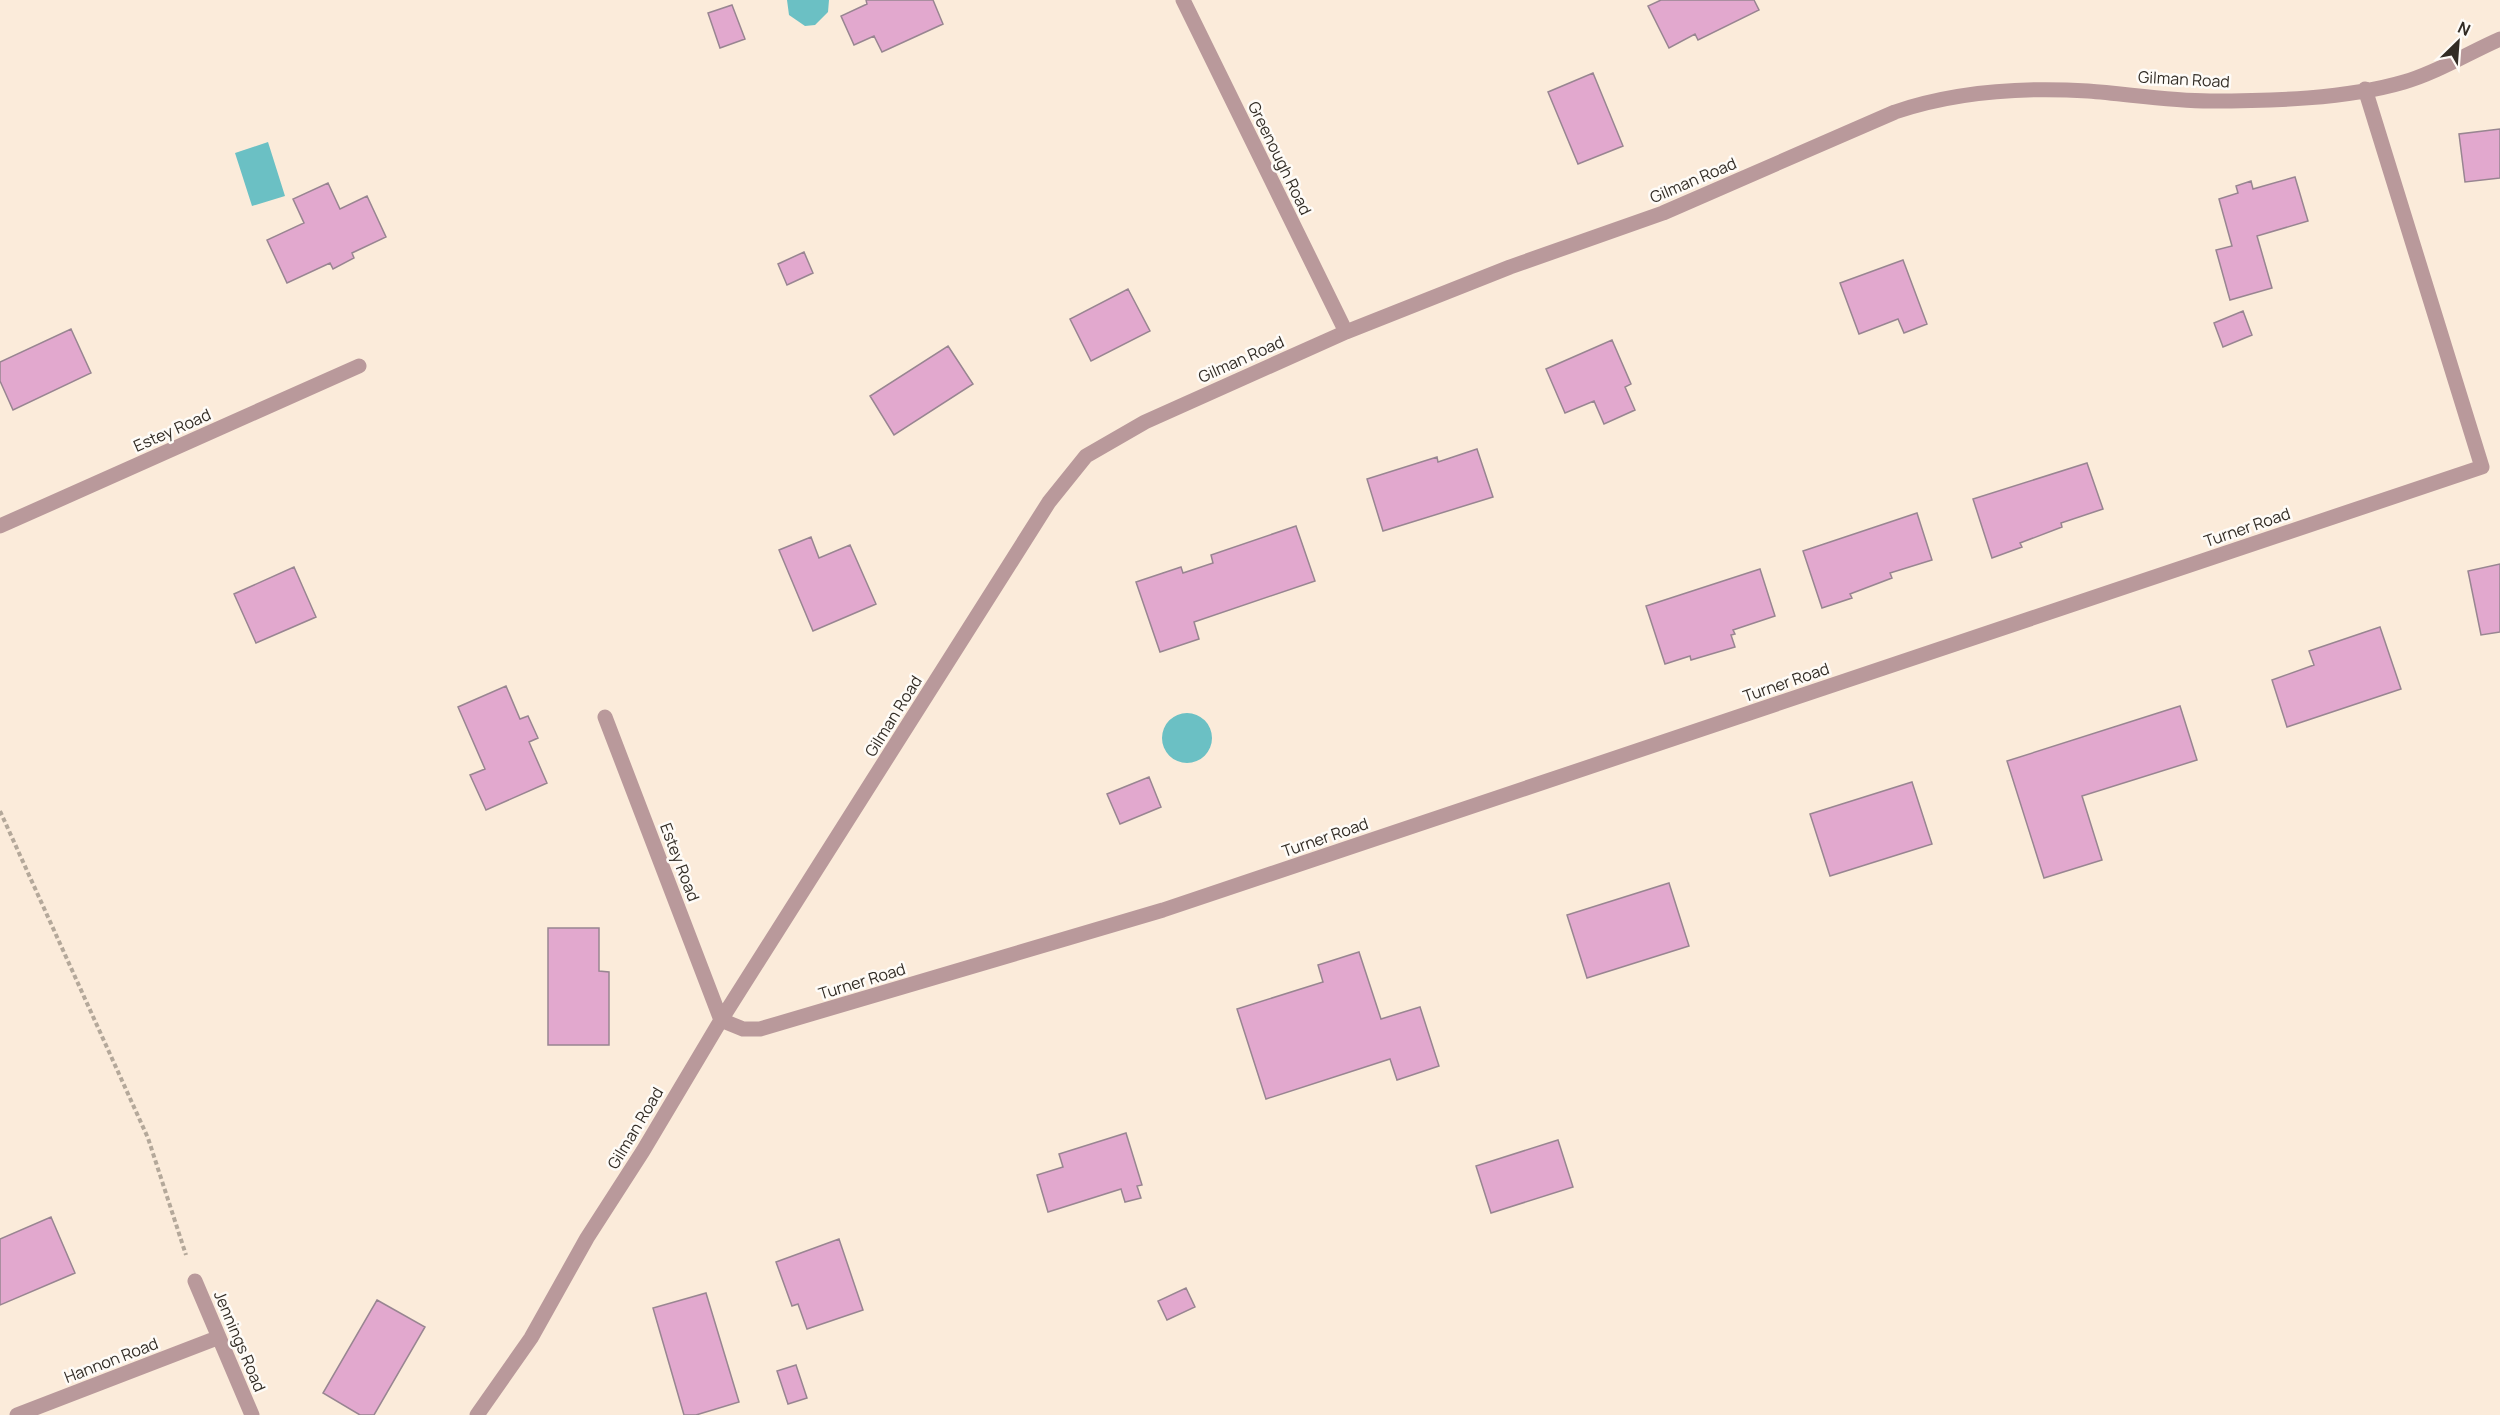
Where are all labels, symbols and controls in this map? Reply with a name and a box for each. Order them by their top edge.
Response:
north arrow [2428,12,2488,72]
text: N [2454,16,2474,41]
street label: Gilman Road [2138,66,2230,92]
street label: Greenough Road [1243,98,1317,218]
street label: Gilman Road [1646,152,1740,208]
street label: Gilman Road [1195,330,1287,388]
street label: Estey Road [130,403,214,457]
street label: Turner Road [2201,502,2293,552]
street label: Turner Road [1740,657,1832,707]
street label: Gilman Road [859,671,927,761]
street label: Turner Road [1279,812,1371,862]
street label: Estey Road [655,820,705,904]
street label: Turner Road [816,957,908,1005]
street label: Gilman Road [602,1083,668,1173]
street label: Jennings Road [209,1287,271,1395]
street label: Hannon Road [61,1332,161,1388]

